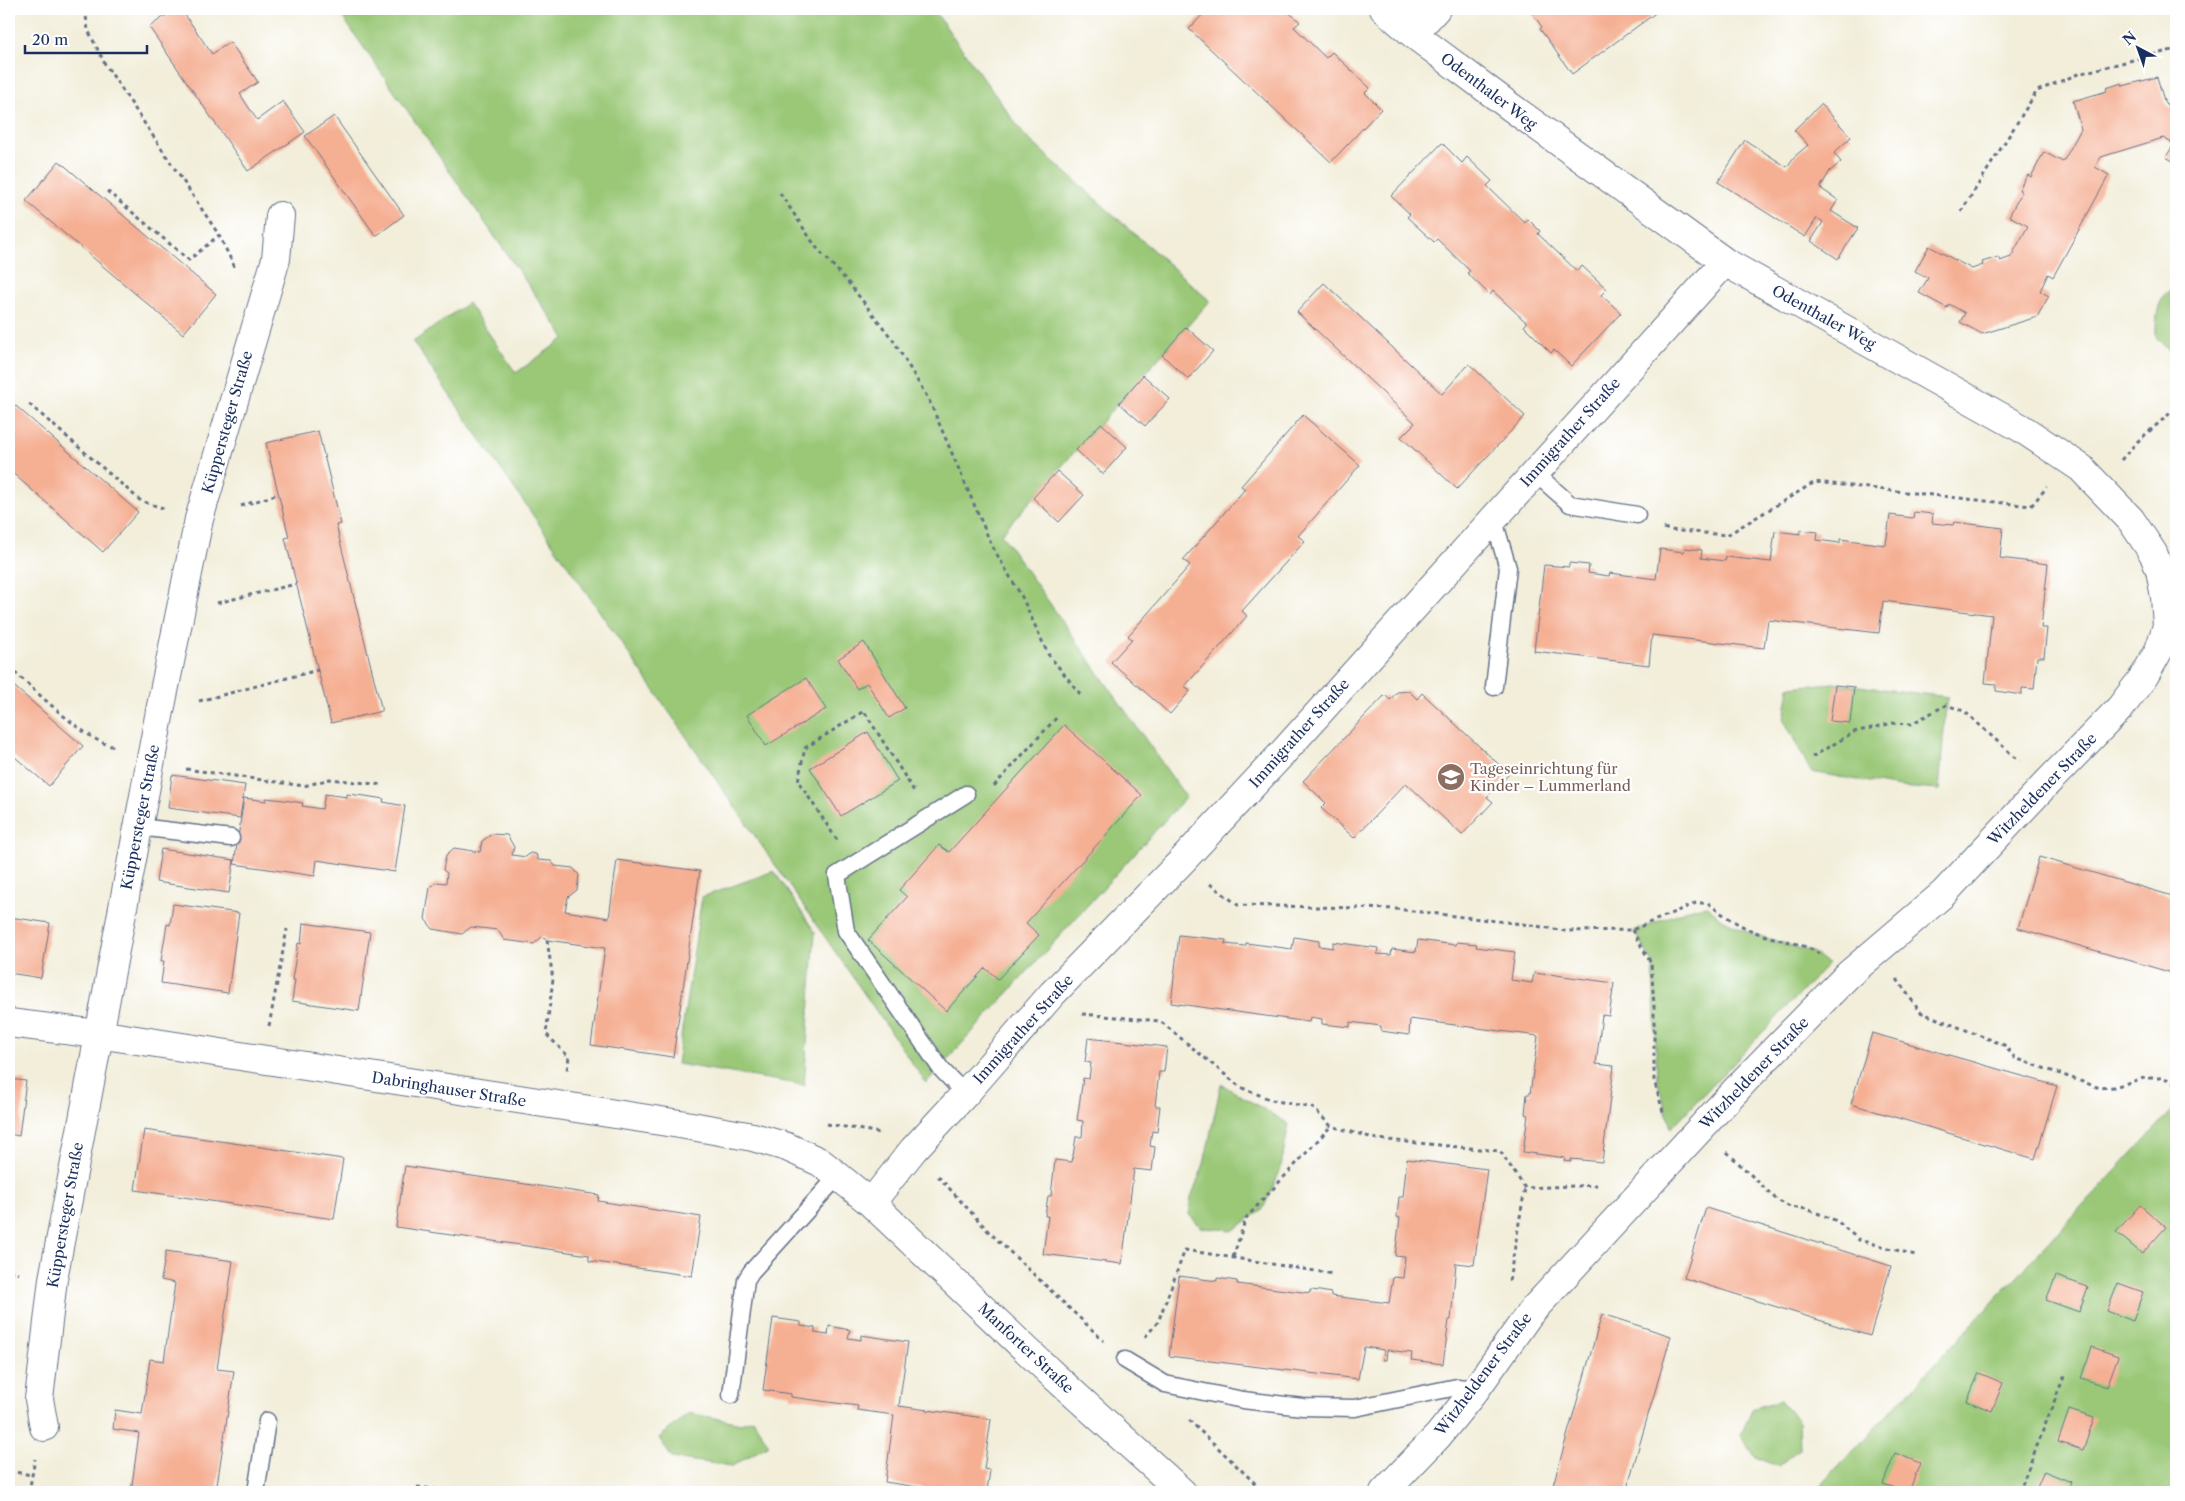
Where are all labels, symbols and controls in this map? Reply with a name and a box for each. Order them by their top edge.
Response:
scale bar [25,22,148,54]
north arrow [2112,22,2162,72]
text: N [2119,27,2140,49]
text: 20 m [32,30,68,49]
street label: Odenthaler Weg [1437,49,1541,133]
street label: Odenthaler Weg [1769,281,1879,353]
street label: Küppersteger Straße [198,348,256,496]
street label: Immigrather Straße [1516,373,1624,491]
street label: Immigrather Straße [1245,674,1353,792]
street label: Witzheldener Straße [1983,729,2101,850]
street label: Küppersteger Straße [117,743,163,891]
place label: Tageseinrichtung für Kinder – Lummerland [1470,759,1631,795]
school or university icon: Tageseinrichtung für Kinder – Lummerland [1436,762,1466,792]
street label: Immigrather Straße [969,970,1077,1088]
street label: Witzheldener Straße [1695,1013,1813,1134]
street label: Dabringhauser Straße [370,1067,528,1111]
street label: Küppersteger Straße [43,1141,87,1289]
street label: Manforter Straße [974,1299,1078,1397]
street label: Witzheldener Straße [1430,1309,1535,1440]

